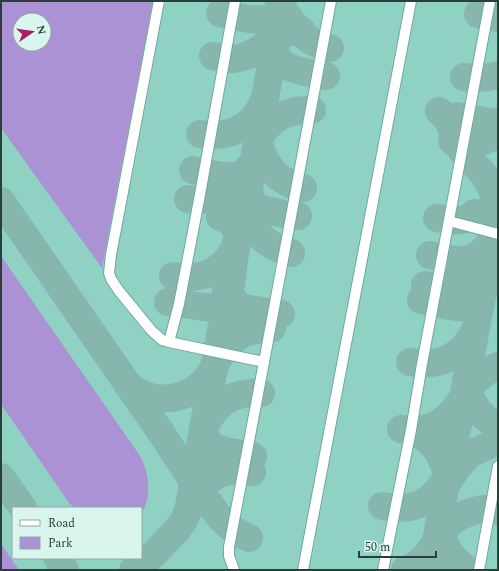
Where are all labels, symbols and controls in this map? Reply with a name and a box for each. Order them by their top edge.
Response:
north arrow [12,12,52,52]
text: N [32,24,51,36]
legend [12,507,142,559]
text: Road [48,514,75,533]
scale bar [359,533,436,559]
text: Park [48,534,73,553]
text: 50 m [365,538,390,557]

